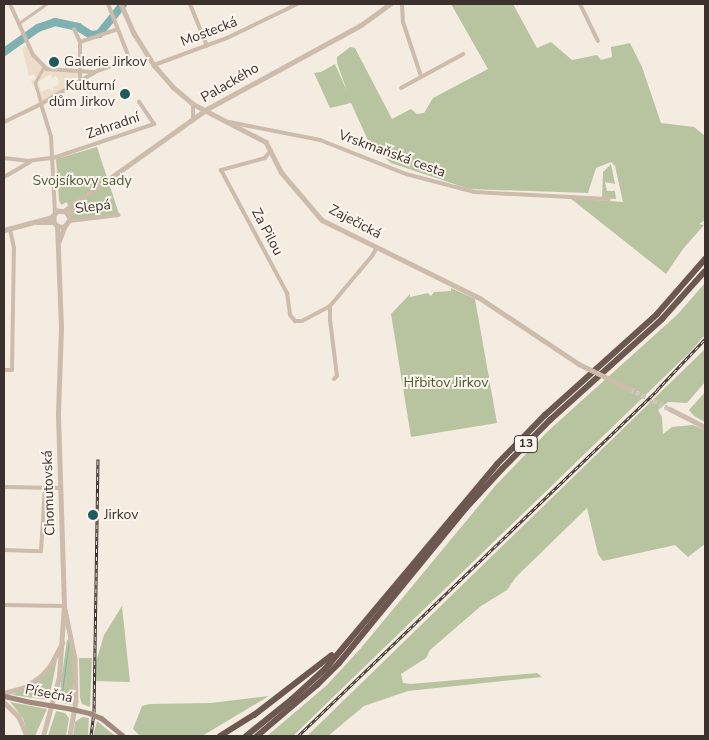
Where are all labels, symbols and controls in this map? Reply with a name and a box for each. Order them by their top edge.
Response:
street label: Mostecká [178,13,240,51]
place label: Galerie Jirkov [64,54,147,70]
marker: Galerie Jirkov [48,56,60,68]
street label: Palackého [198,60,262,106]
place label: Kulturní dům Jirkov [49,78,115,110]
marker: Kulturní dům Jirkov [119,88,131,100]
street label: Zahradní [84,109,142,143]
street label: Vrskmaňská cesta [336,127,448,181]
park label: Svojsíkovy sady [32,173,132,189]
street label: Slepá [74,196,112,218]
street label: Zaječická [326,201,384,243]
street label: Za Pilou [248,206,286,258]
park label: Hřbitov Jirkov [404,375,488,391]
road number: 13 [514,434,538,454]
street label: Chomutovská [39,450,59,536]
place label: Jirkov [104,507,139,523]
marker: Jirkov [86,508,100,522]
street label: Písečná [24,681,74,707]

